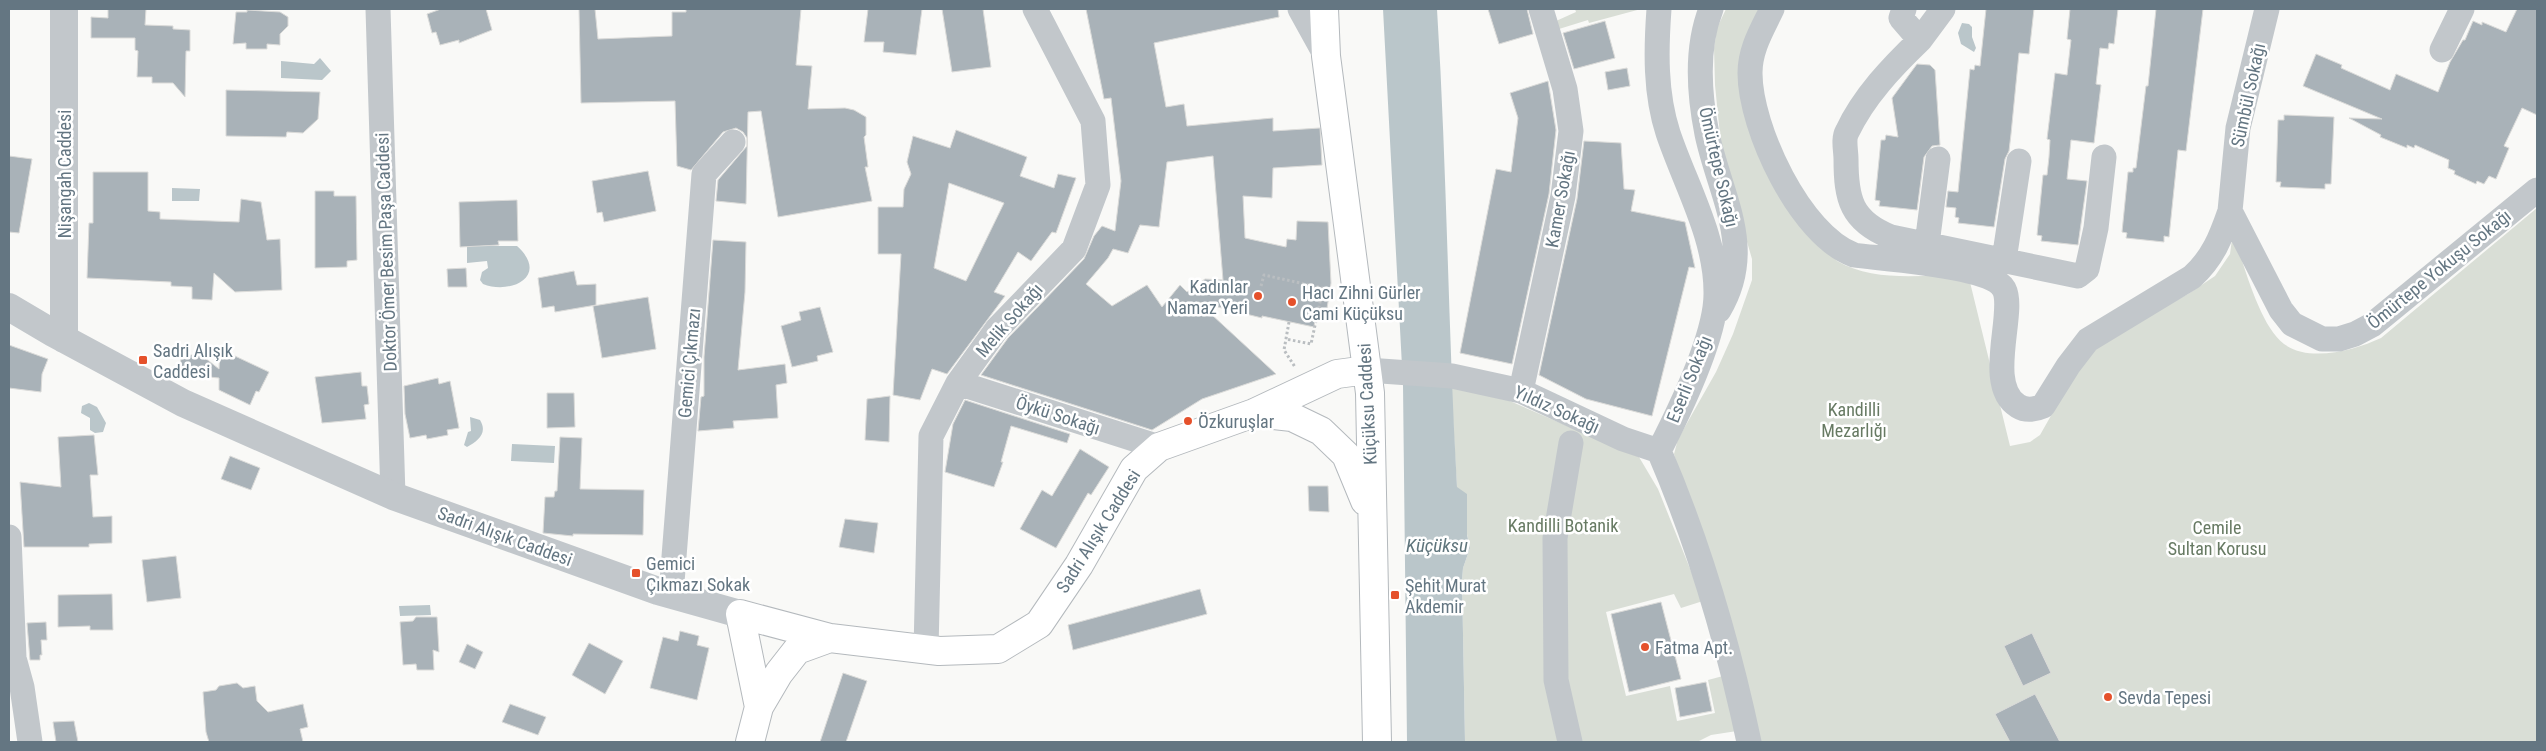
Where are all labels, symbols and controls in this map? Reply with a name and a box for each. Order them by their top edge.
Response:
street label: Sümbül Sokağı [2227,41,2269,149]
street label: Ömürtepe Sokağı [1695,105,1743,229]
street label: Nişangah Caddesi [54,110,75,238]
street label: Doktor Ömer Besim Paşa Caddesi [371,132,401,372]
street label: Kamer Sokağı [1541,149,1579,249]
street label: Ömürtepe Yokuşu Sokağı [2363,205,2515,333]
place label: Kadınlar Namaz Yeri [1167,276,1249,318]
street label: Melik Sokağı [971,279,1047,361]
place label: Hacı Zihni Gürler Cami Küçüksu [1302,282,1421,324]
marker: Kadınlar Namaz Yeri [1252,290,1264,302]
marker: Hacı Zihni Gürler Cami Küçüksu [1286,296,1298,308]
street label: Gemici Çıkmazı [674,307,704,419]
street label: Eserli Sokağı [1662,333,1716,425]
place label: Sadri Alışık Caddesi [153,340,233,382]
street label: Küçüksu Caddesi [1353,343,1381,465]
marker: Sadri Alışık Caddesi [137,354,149,366]
street label: Yıldız Sokağı [1511,381,1603,437]
street label: Öykü Sokağı [1013,391,1103,439]
park label: Kandilli Mezarlığı [1821,399,1887,441]
place label: Özkuruşlar [1198,411,1275,432]
marker: Özkuruşlar [1182,415,1194,427]
street label: Sadri Alışık Caddesi [1052,465,1144,597]
street label: Sadri Alışık Caddesi [435,502,575,570]
park label: Kandilli Botanik [1508,515,1618,536]
park label: Cemile Sultan Korusu [2168,517,2266,559]
water label: Küçüksu [1406,534,1468,557]
place label: Gemici Çıkmazı Sokak [646,553,750,595]
marker: Gemici Çıkmazı Sokak [630,567,642,579]
place label: Şehit Murat Akdemir [1405,575,1486,617]
marker: Şehit Murat Akdemir [1389,589,1401,601]
place label: Fatma Apt. [1655,637,1733,658]
marker: Fatma Apt. [1639,641,1651,653]
place label: Sevda Tepesi [2118,687,2211,708]
marker: Sevda Tepesi [2102,691,2114,703]

